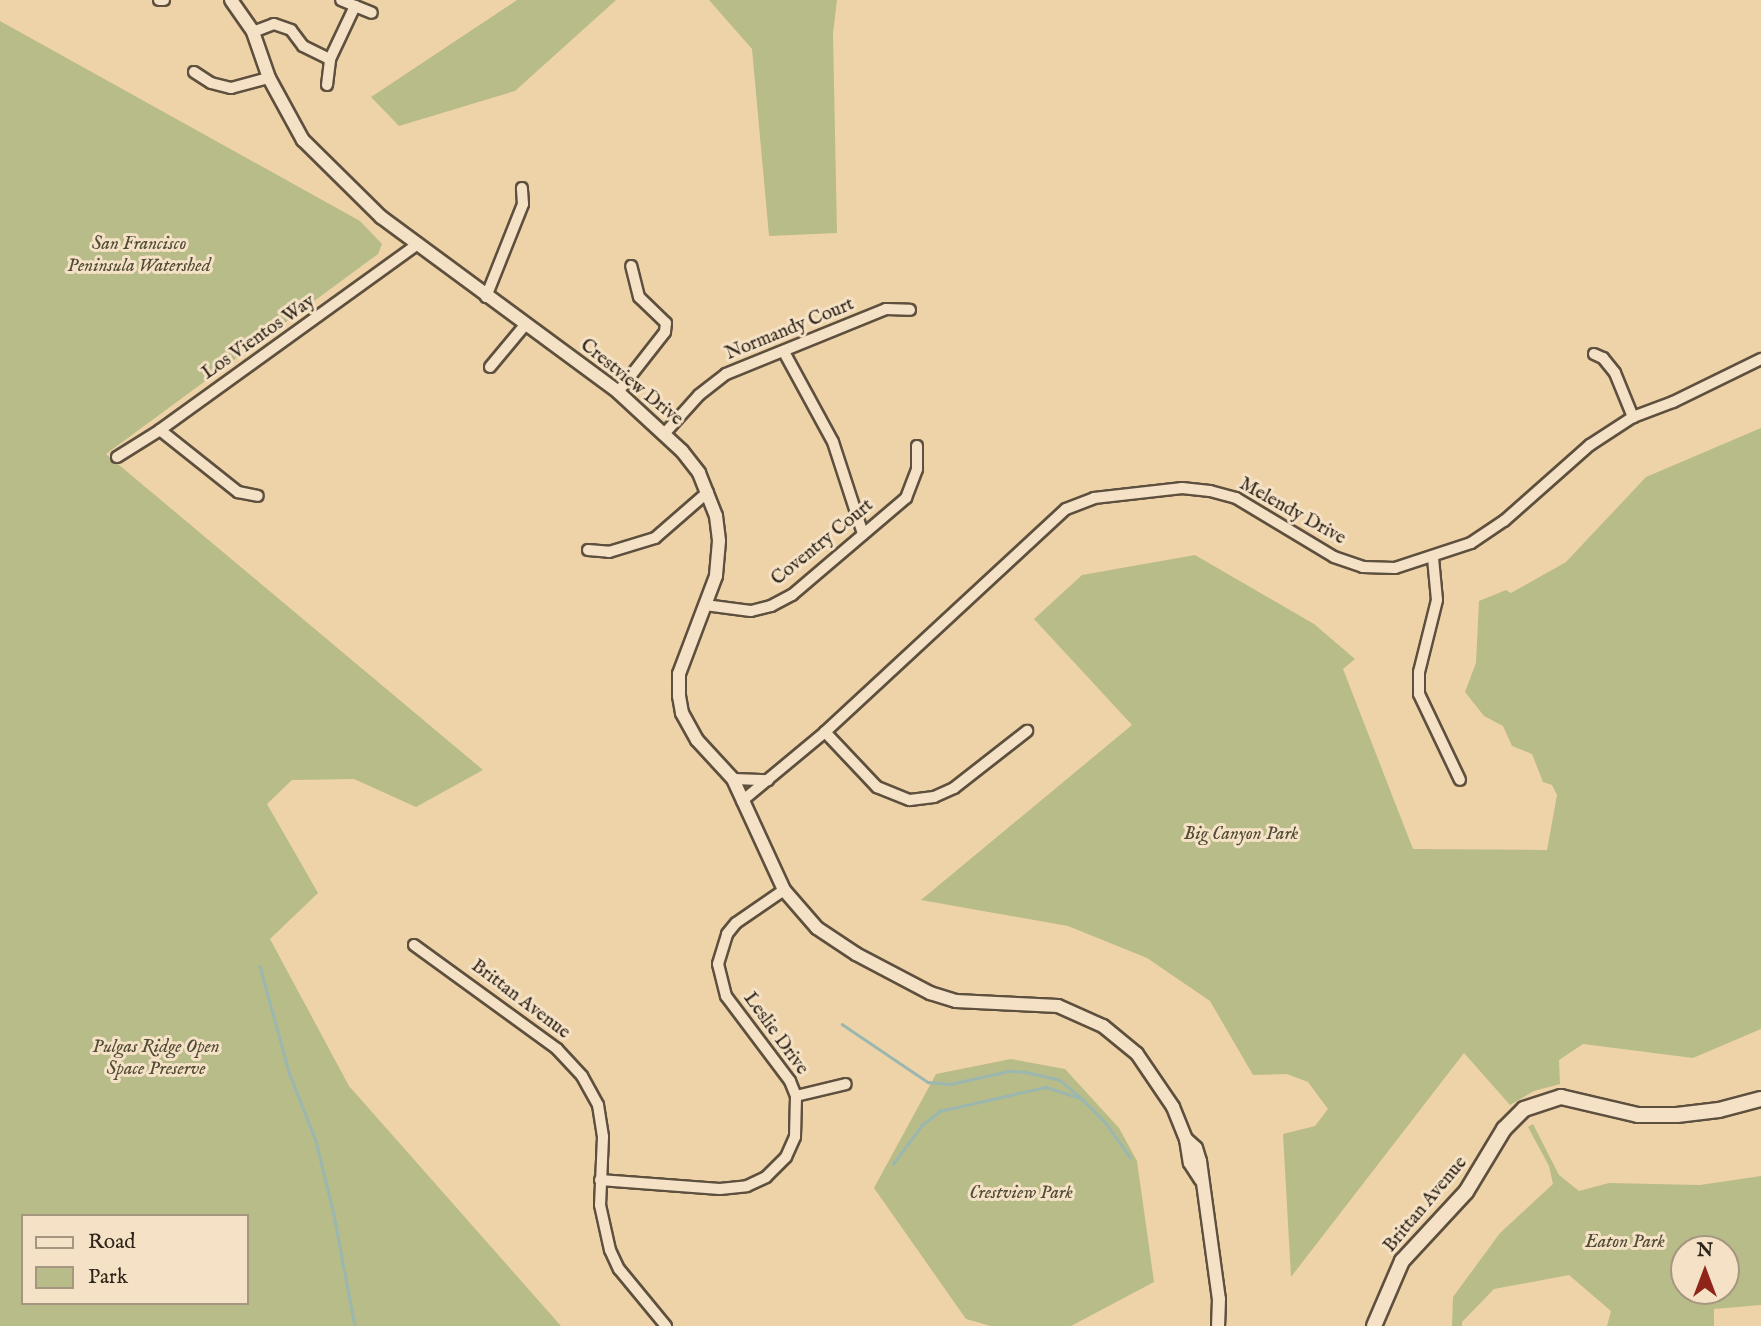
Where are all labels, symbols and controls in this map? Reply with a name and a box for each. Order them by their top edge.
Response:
park label: San Francisco Peninsula Watershed [67,234,211,278]
street label: Los Vientos Way [198,291,320,385]
street label: Normandy Court [722,294,858,366]
street label: Crestview Drive [575,335,687,431]
street label: Melendy Drive [1235,473,1349,551]
street label: Coventry Court [767,495,879,591]
park label: Big Canyon Park [1184,824,1298,846]
street label: Brittan Avenue [466,955,574,1045]
street label: Leslie Drive [737,988,813,1080]
park label: Pulgas Ridge Open Space Preserve [92,1037,220,1081]
street label: Brittan Avenue [1379,1152,1473,1258]
park label: Crestview Park [969,1183,1073,1205]
legend [21,1214,248,1305]
text: Road [88,1229,135,1256]
park label: Eaton Park [1585,1232,1665,1254]
north arrow [1670,1235,1740,1305]
text: N [1697,1239,1713,1263]
text: Park [88,1264,128,1291]

